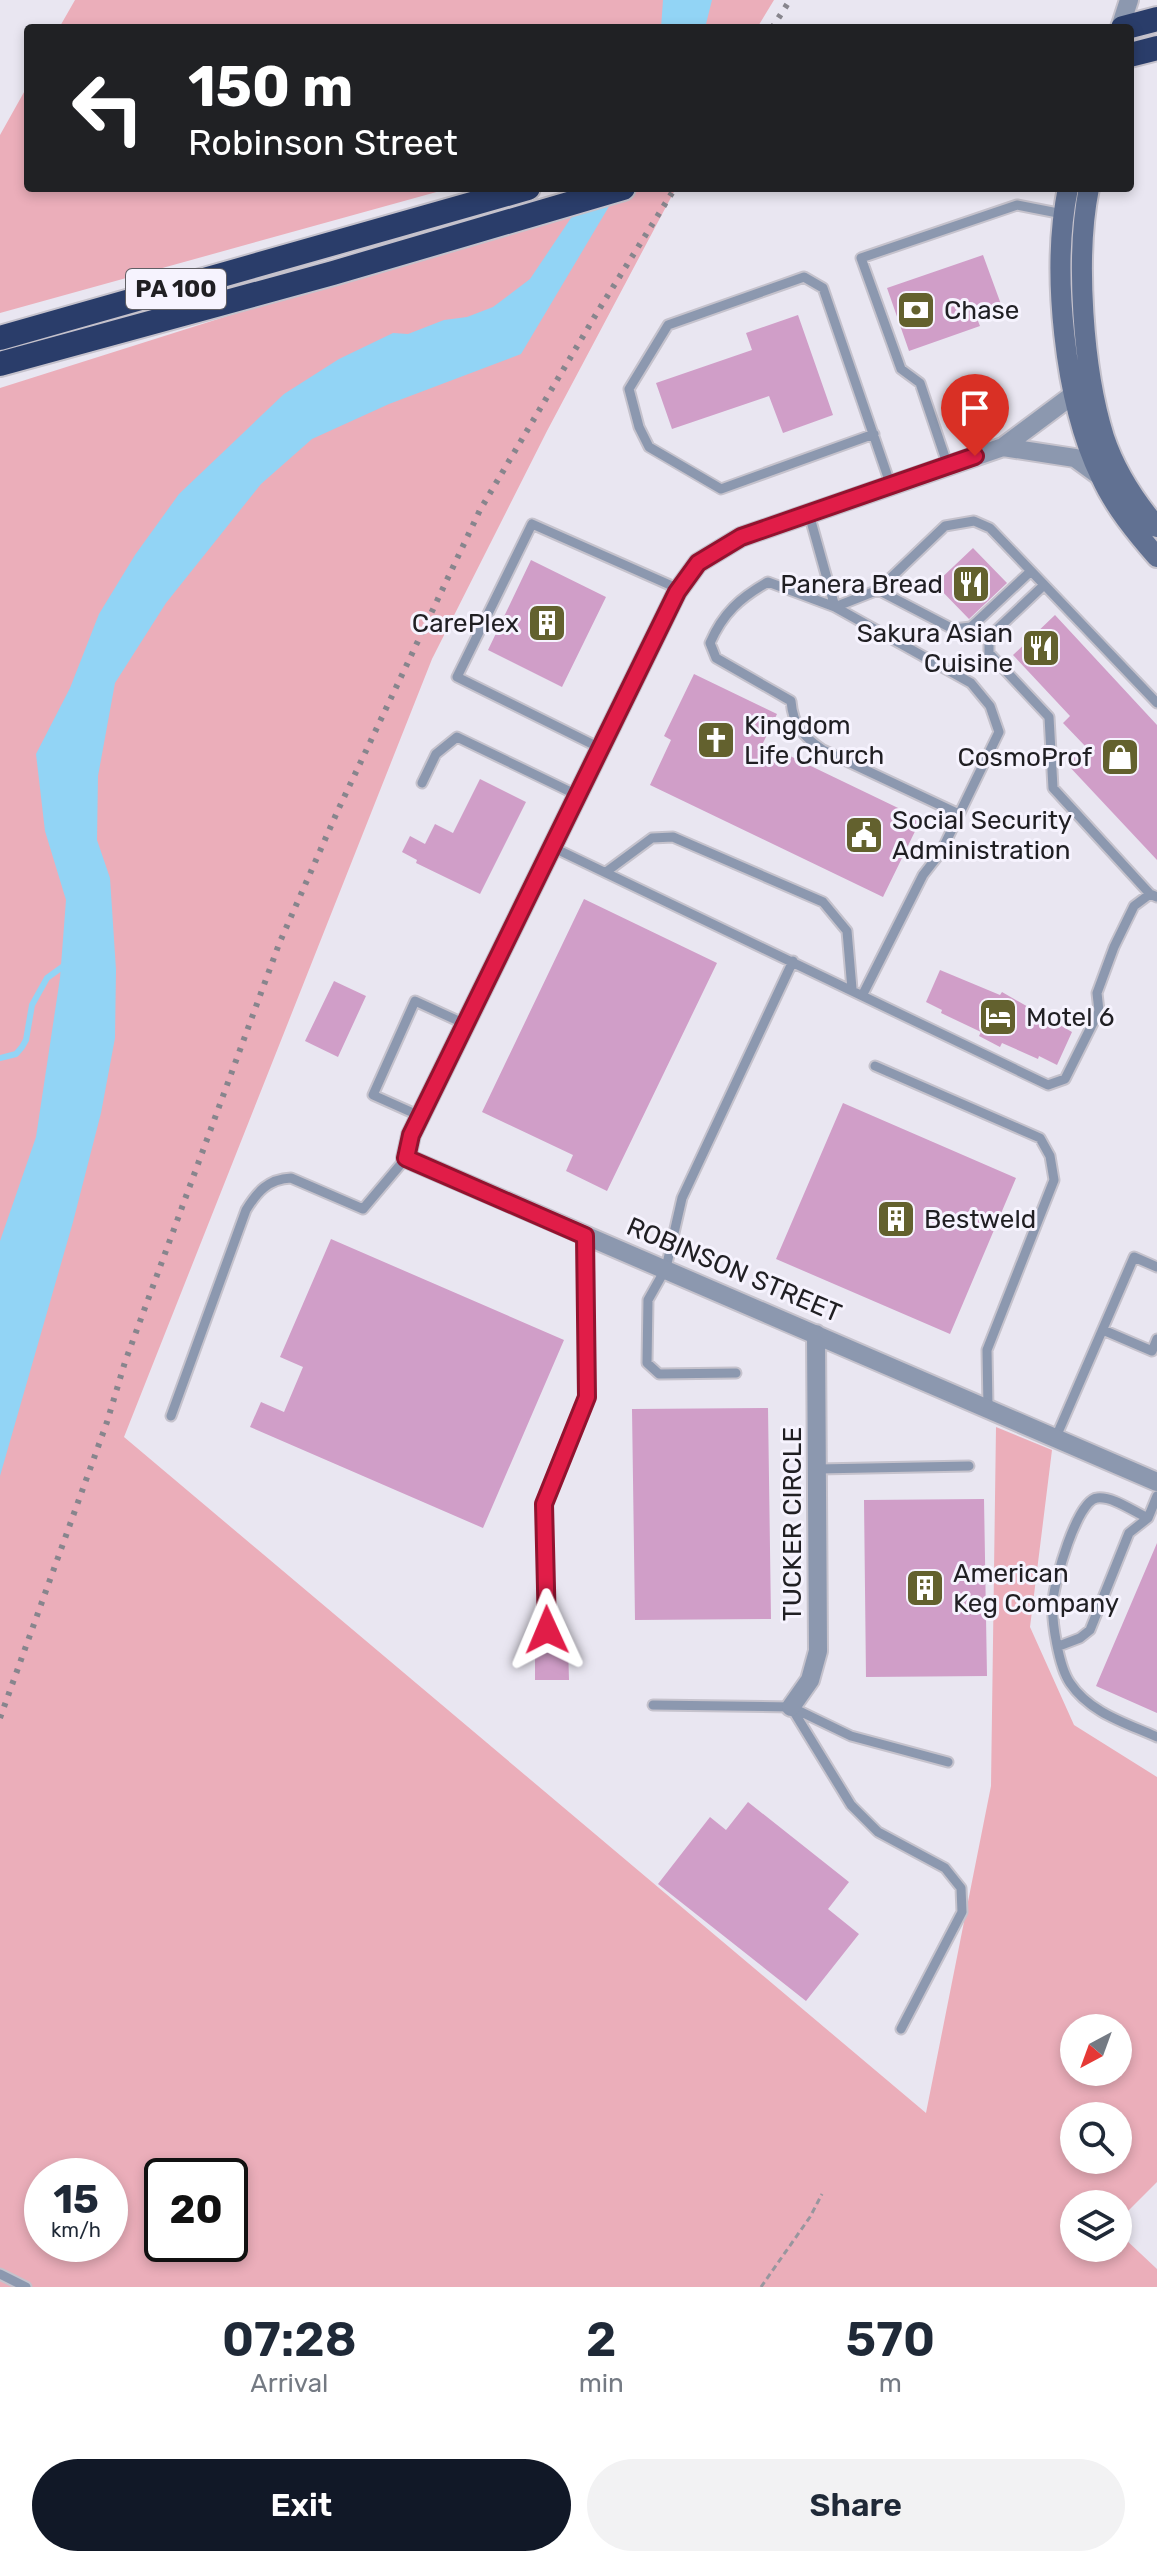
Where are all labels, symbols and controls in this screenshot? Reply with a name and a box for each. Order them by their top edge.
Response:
text: 150 m [188,54,353,120]
icon: left [56,56,160,160]
text: Robinson Street [188,121,458,164]
road number: PA 100 [126,269,226,309]
bank icon: Chase [895,289,937,331]
place label: Chase [944,295,1019,326]
pin [941,374,1009,456]
icon: arrive [953,386,997,430]
restaurant icon: Panera Bread [950,563,992,605]
place label: Panera Bread [780,569,943,600]
building icon: CarePlex [526,602,568,644]
place label: CarePlex [412,608,519,639]
place label: Sakura Asian Cuisine [857,618,1013,679]
restaurant icon: Sakura Asian Cuisine [1020,627,1062,669]
place label: Kingdom Life Church [744,710,884,771]
church icon: Kingdom Life Church [695,719,737,761]
shop icon: CosmoProf [1099,736,1141,778]
place label: CosmoProf [957,742,1092,773]
place label: Social Security Administration [892,805,1072,866]
public building icon: Social Security Administration [843,814,885,856]
hotel icon: Motel 6 [977,996,1019,1038]
place label: Motel 6 [1026,1002,1115,1033]
building icon: Bestweld [875,1198,917,1240]
place label: Bestweld [924,1204,1036,1235]
street label: ROBINSON STREET [622,1211,846,1329]
street label: TUCKER CIRCLE [777,1427,808,1621]
place label: American Keg Company [953,1558,1119,1619]
building icon: American Keg Company [904,1567,946,1609]
position arrow [505,1588,589,1672]
north arrow [1060,2014,1132,2086]
map controls [1060,2014,1132,2262]
button: search [1060,2102,1132,2174]
speed limit sign: 20 [144,2158,248,2262]
text: 15 [53,2176,99,2223]
button: layers [1060,2190,1132,2262]
text: km/h [51,2218,101,2242]
text: 07:28 [222,2311,357,2368]
text: 2 [586,2311,617,2368]
text: 570 [846,2311,935,2368]
text: Arrival [250,2368,328,2399]
text: min [579,2368,624,2399]
text: m [879,2368,902,2399]
button: Exit [32,2459,571,2551]
button: Share [587,2459,1125,2551]

